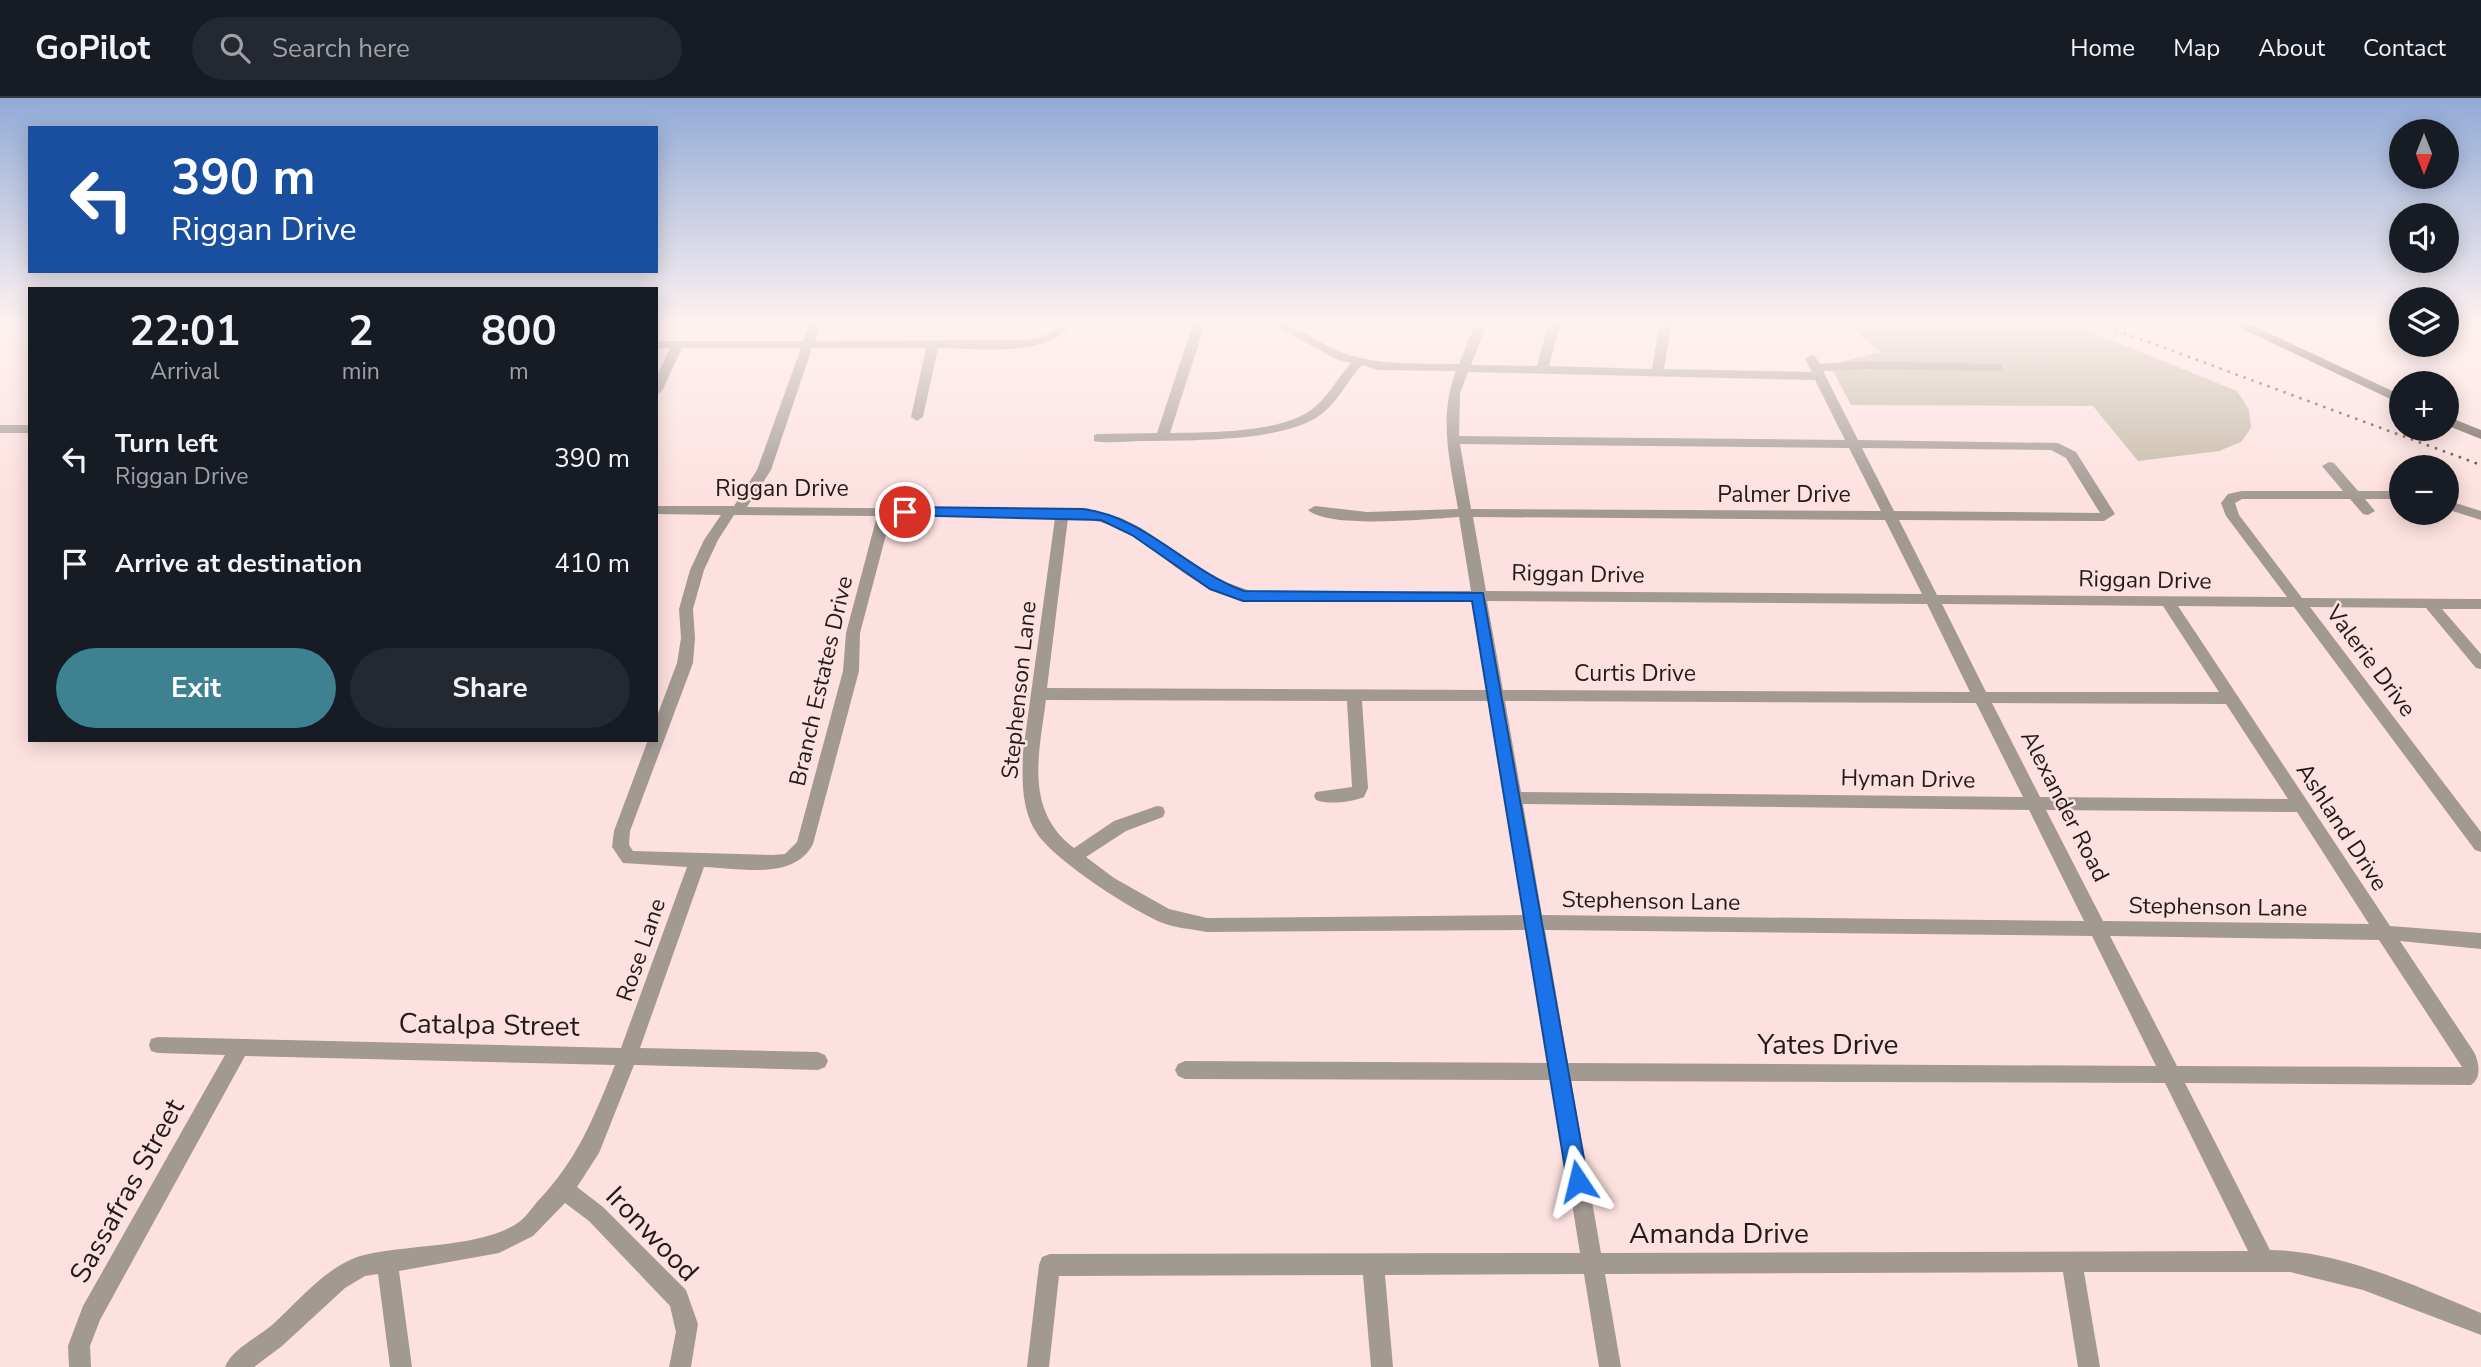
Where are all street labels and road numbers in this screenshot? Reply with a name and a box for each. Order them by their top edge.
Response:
street label: Riggan Drive [715,473,849,504]
street label: Palmer Drive [1717,479,1851,510]
street label: Riggan Drive [1511,557,1645,591]
street label: Riggan Drive [2078,563,2212,597]
street label: Branch Estates Drive [782,573,860,789]
street label: Valerie Drive [2318,598,2423,723]
street label: Stephenson Lane [994,599,1044,781]
street label: Curtis Drive [1574,658,1696,689]
street label: Alexander Road [2013,725,2117,887]
street label: Ashland Drive [2289,757,2395,897]
street label: Hyman Drive [1840,762,1976,796]
street label: Stephenson Lane [1561,884,1741,918]
street label: Stephenson Lane [2128,890,2308,924]
street label: Rose Lane [609,894,673,1006]
street label: Catalpa Street [398,1004,580,1046]
street label: Yates Drive [1756,1026,1899,1064]
street label: Sassafras Street [61,1092,193,1290]
street label: Ironwood [597,1178,707,1290]
street label: Amanda Drive [1629,1215,1809,1253]

